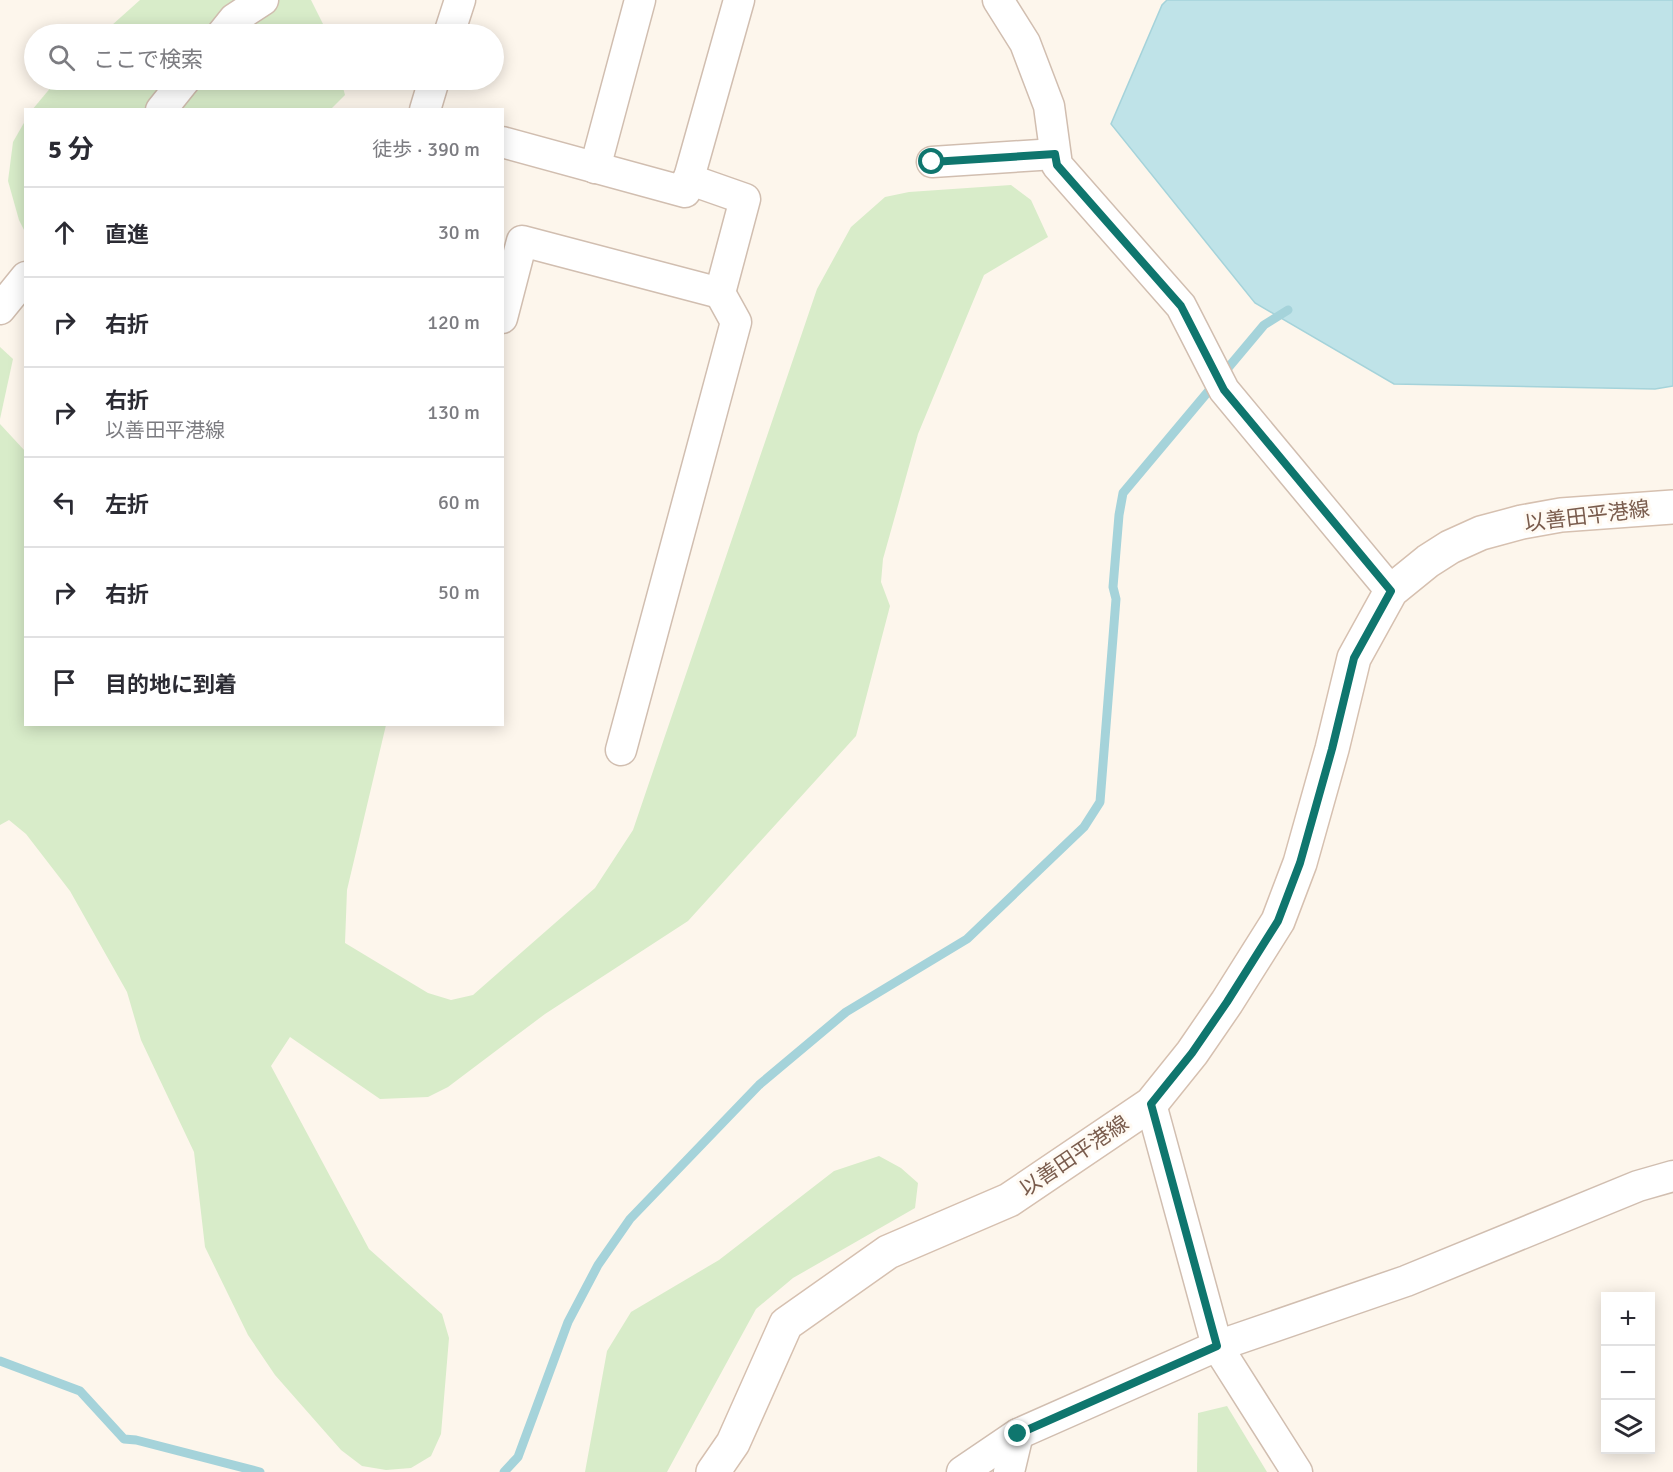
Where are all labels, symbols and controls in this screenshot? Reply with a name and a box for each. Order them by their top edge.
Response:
search box [24,24,504,90]
icon: search [45,41,78,74]
text: ここで検索 [93,46,203,73]
text: 5 分 [48,134,94,166]
text: 徒歩 · 390 m [372,137,480,162]
route start [918,148,944,174]
icon: ahead [48,216,81,249]
text: 30 m [438,220,480,245]
text: 直進 [105,221,149,248]
icon: right [48,306,81,339]
text: 120 m [427,310,480,335]
text: 右折 [105,311,149,338]
text: 右折 [105,387,149,414]
icon: right [48,396,81,429]
text: 130 m [427,400,480,425]
text: 以善田平港線 [105,418,225,443]
icon: left [48,486,81,519]
text: 60 m [438,490,480,515]
text: 左折 [105,491,149,518]
street label: 以善田平港線 [1523,495,1651,537]
icon: right [48,576,81,609]
text: 50 m [438,580,480,605]
text: 右折 [105,581,149,608]
icon: arrive [48,666,81,699]
text: 目的地に到着 [105,671,237,698]
street label: 以善田平港線 [1015,1110,1133,1202]
map controls [1601,1292,1655,1454]
button: + [1601,1292,1655,1346]
button: − [1601,1346,1655,1400]
button: layers [1601,1400,1655,1454]
route end [1004,1420,1030,1446]

